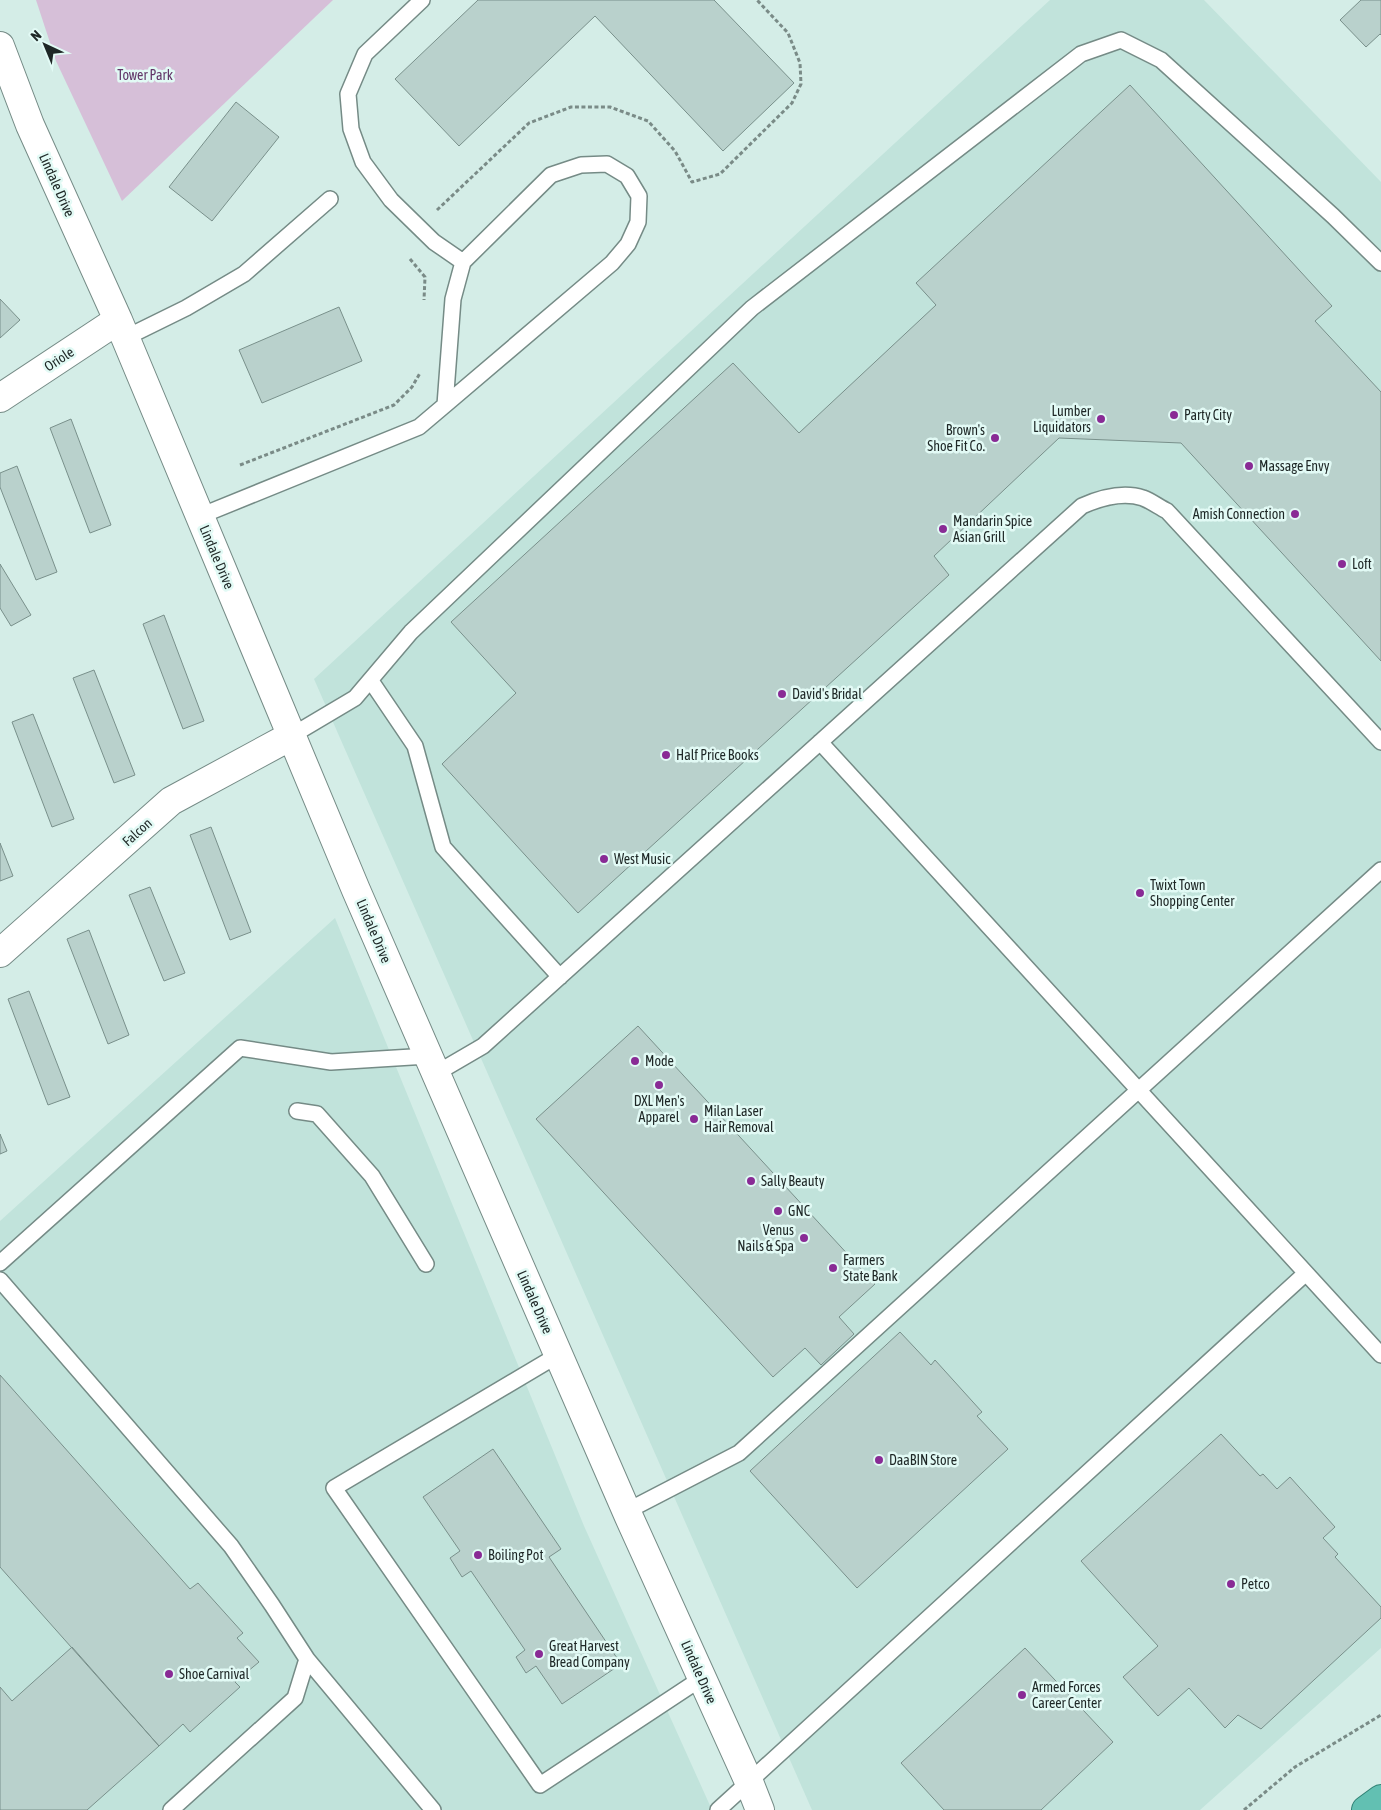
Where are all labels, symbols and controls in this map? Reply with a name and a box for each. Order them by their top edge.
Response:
north arrow [20,20,70,70]
text: N [27,27,44,44]
park label: Tower Park [117,67,173,83]
street label: Lindale Drive [36,151,78,219]
street label: Oriole [41,344,77,374]
place label: Lumber Liquidators [1033,403,1092,435]
place label: Party City [1184,407,1232,423]
marker: Party City [1168,409,1180,421]
marker: Lumber Liquidators [1095,413,1107,425]
place label: Brown's Shoe Fit Co. [927,422,985,454]
marker: Brown's Shoe Fit Co. [989,432,1001,444]
place label: Massage Envy [1259,458,1330,474]
marker: Massage Envy [1243,460,1255,472]
place label: Amish Connection [1193,506,1285,522]
marker: Amish Connection [1289,508,1301,520]
place label: Mandarin Spice Asian Grill [953,513,1032,545]
street label: Lindale Drive [196,523,238,591]
marker: Mandarin Spice Asian Grill [937,523,949,535]
place label: Loft [1352,556,1372,572]
marker: Loft [1336,558,1348,570]
place label: David's Bridal [792,686,862,702]
marker: David's Bridal [776,688,788,700]
place label: Half Price Books [676,747,759,763]
marker: Half Price Books [660,749,672,761]
street label: Falcon [119,815,155,849]
place label: West Music [614,851,671,867]
marker: West Music [598,853,610,865]
place label: Twixt Town Shopping Center [1150,877,1235,909]
marker: Twixt Town Shopping Center [1134,887,1146,899]
street label: Lindale Drive [353,897,395,965]
place label: Mode [645,1053,674,1069]
marker: Mode [629,1055,641,1067]
marker: DXL Men's Apparel [653,1079,665,1091]
place label: DXL Men's Apparel [634,1093,684,1125]
place label: Milan Laser Hair Removal [704,1103,774,1135]
marker: Milan Laser Hair Removal [688,1113,700,1125]
place label: Sally Beauty [761,1173,825,1189]
marker: Sally Beauty [745,1175,757,1187]
place label: GNC [788,1203,811,1219]
marker: GNC [772,1205,784,1217]
place label: Venus Nails & Spa [737,1222,794,1254]
marker: Venus Nails & Spa [798,1232,810,1244]
place label: Farmers State Bank [843,1252,898,1284]
marker: Farmers State Bank [827,1262,839,1274]
street label: Lindale Drive [514,1268,556,1336]
place label: DaaBIN Store [889,1452,957,1468]
marker: DaaBIN Store [873,1454,885,1466]
place label: Boiling Pot [488,1547,543,1563]
marker: Boiling Pot [472,1549,484,1561]
place label: Petco [1241,1576,1270,1592]
marker: Petco [1225,1578,1237,1590]
place label: Great Harvest Bread Company [549,1638,630,1670]
street label: Lindale Drive [678,1638,720,1706]
marker: Great Harvest Bread Company [533,1648,545,1660]
place label: Shoe Carnival [179,1666,250,1682]
marker: Shoe Carnival [163,1668,175,1680]
place label: Armed Forces Career Center [1032,1679,1102,1711]
marker: Armed Forces Career Center [1016,1689,1028,1701]

